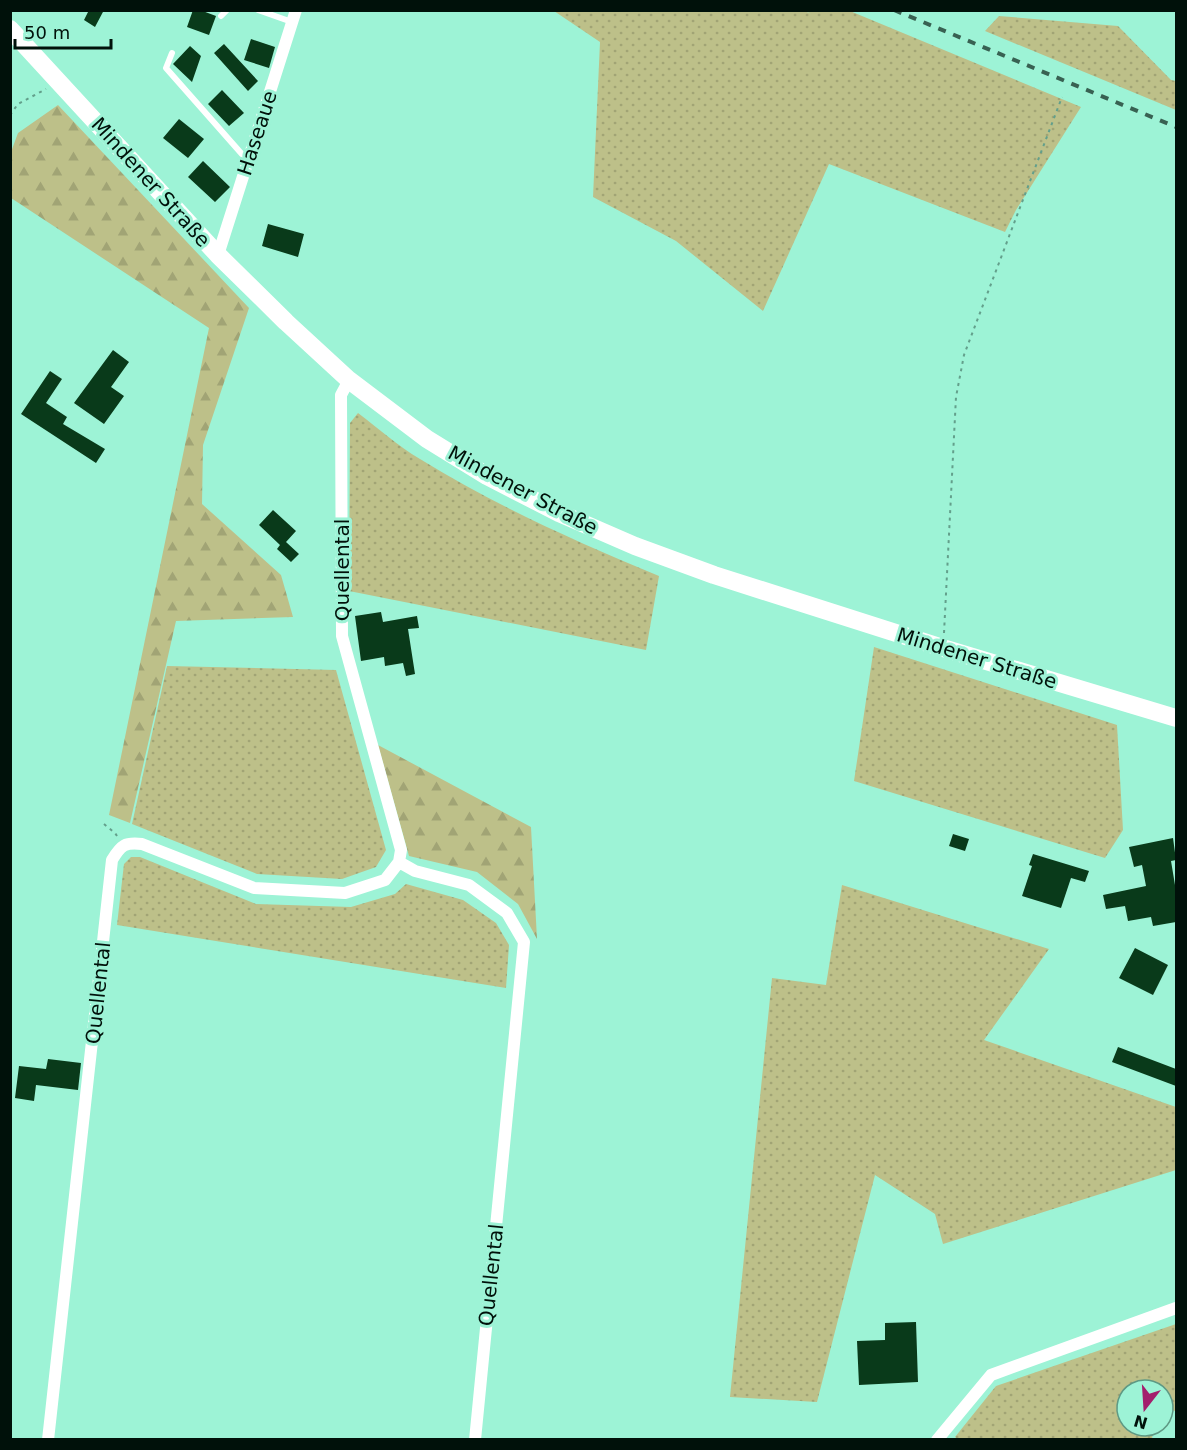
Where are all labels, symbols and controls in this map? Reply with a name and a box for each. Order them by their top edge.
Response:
scale bar [15,12,111,50]
text: 50 m [24,22,70,43]
street label: Haseaue [232,88,282,178]
street label: Mindener Straße [87,112,215,252]
street label: Mindener Straße [444,440,602,540]
street label: Quellental [330,519,354,621]
street label: Mindener Straße [894,622,1060,694]
street label: Quellental [81,941,115,1045]
street label: Quellental [474,1223,508,1327]
north arrow [1115,1378,1175,1438]
text: N [1132,1411,1150,1433]

